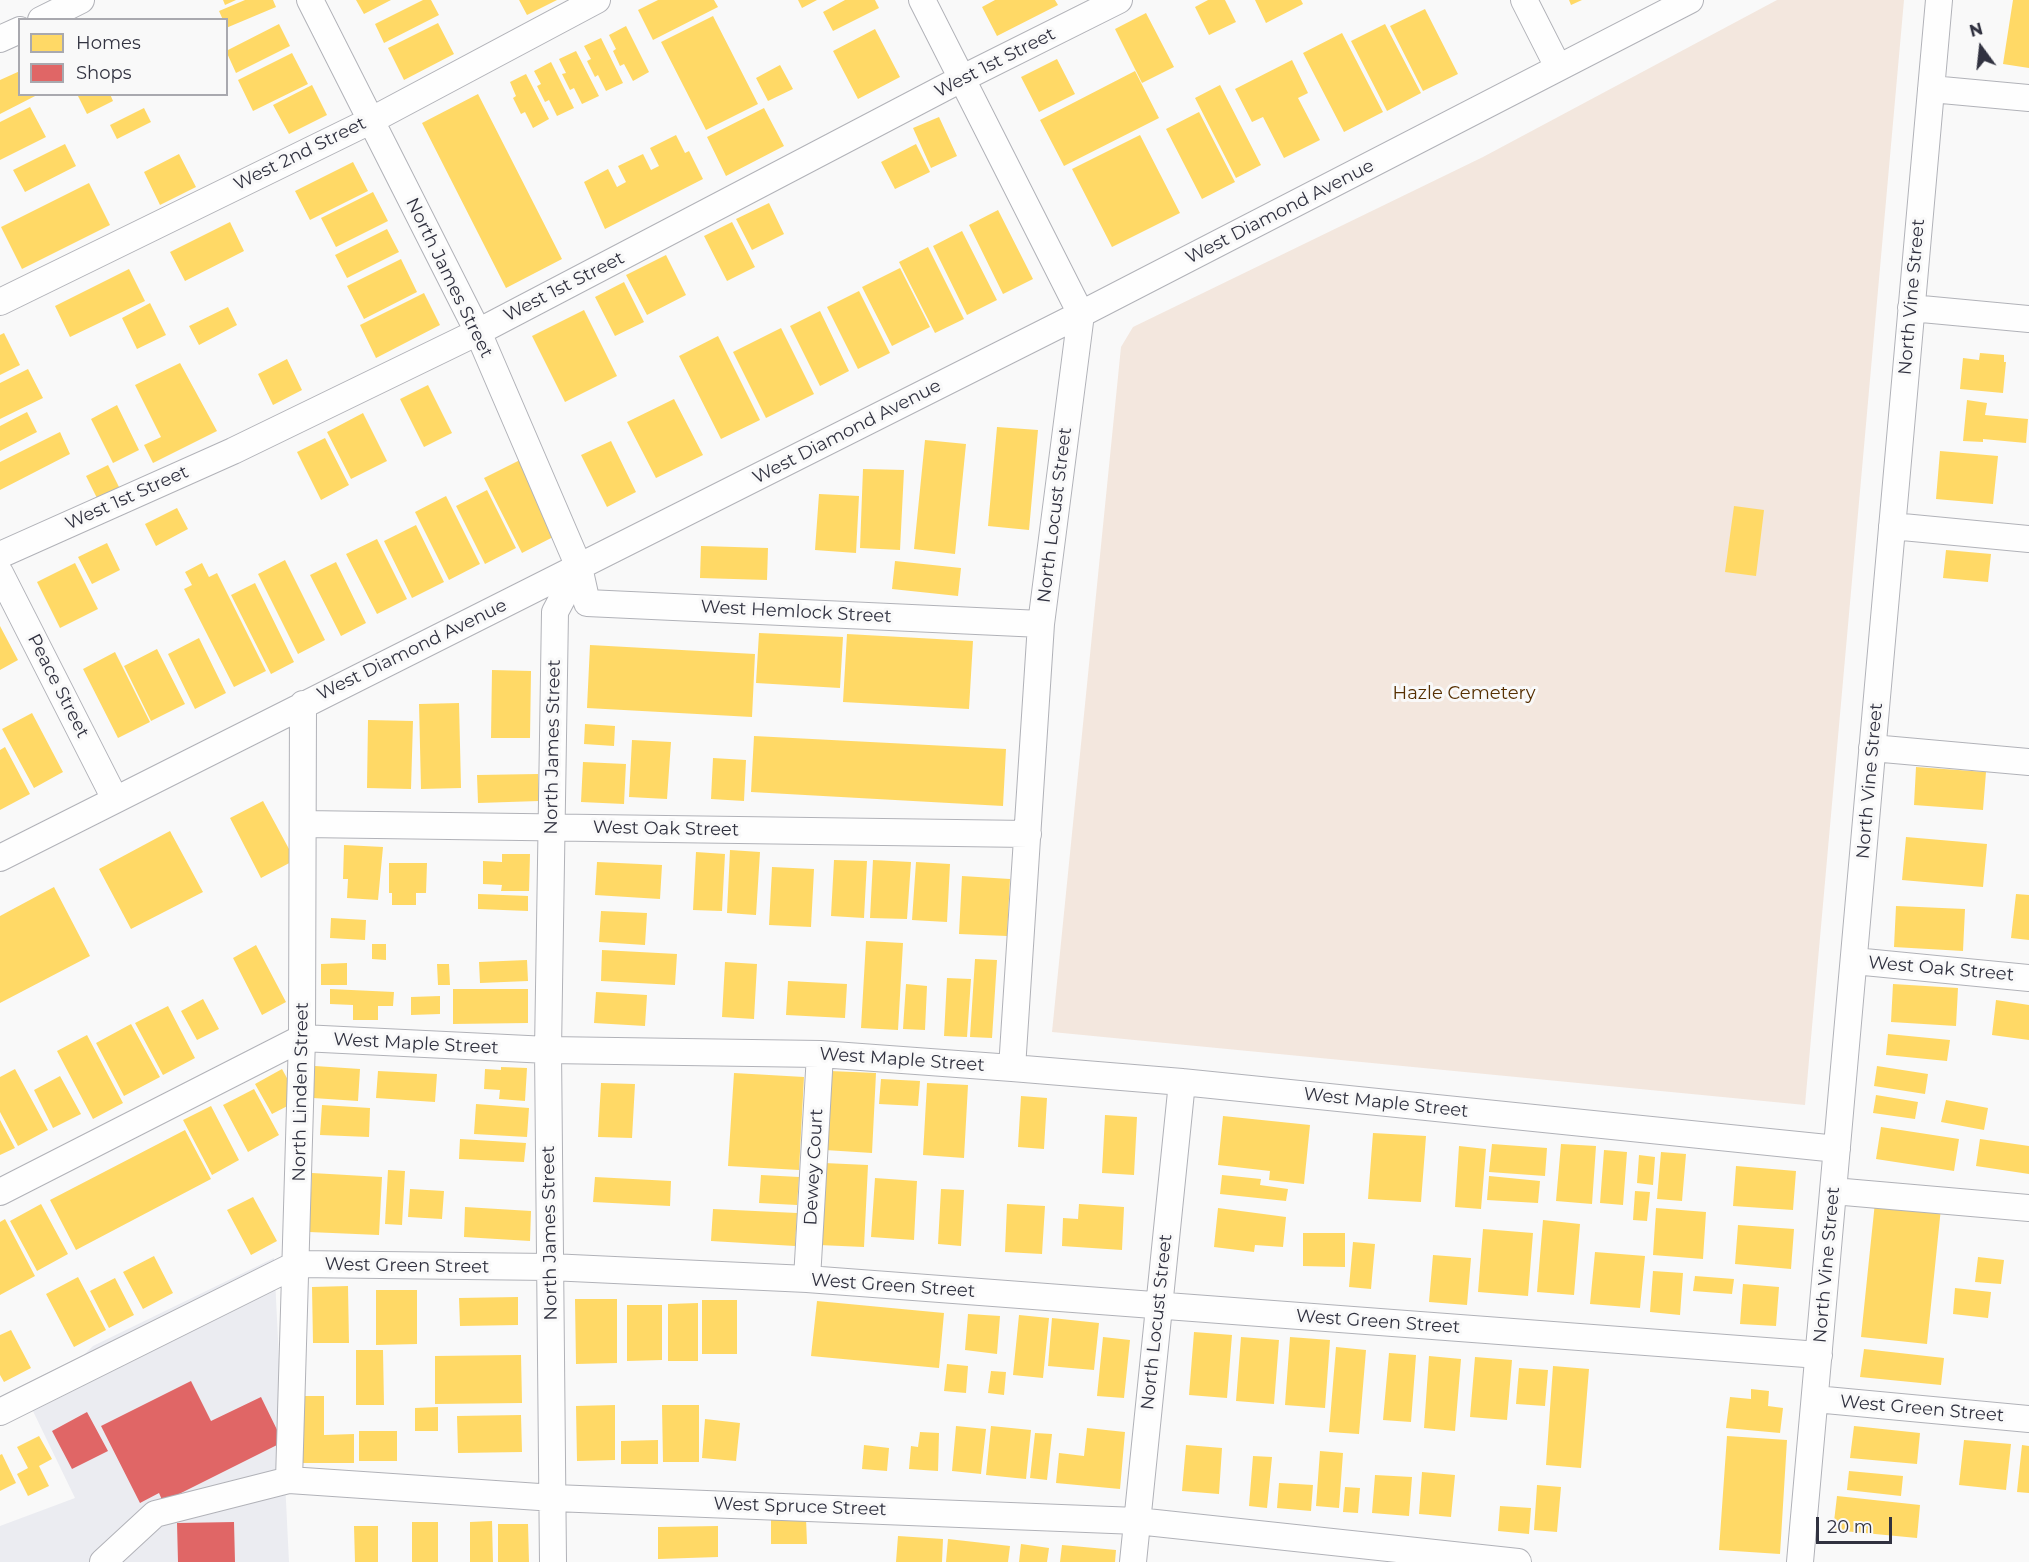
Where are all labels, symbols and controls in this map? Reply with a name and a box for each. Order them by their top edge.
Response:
legend [18,18,228,96]
north arrow [1951,18,2011,78]
text: N [1968,19,1985,41]
street label: West 1st Street [931,23,1059,103]
text: Homes [76,32,141,54]
text: Shops [76,62,132,84]
street label: West 2nd Street [230,113,370,195]
street label: West Diamond Avenue [1182,155,1378,269]
street label: North James Street [401,195,497,361]
street label: North Vine Street [1894,218,1930,376]
street label: West 1st Street [500,247,628,327]
street label: West Diamond Avenue [749,375,945,489]
street label: North Locust Street [1034,426,1076,604]
street label: West 1st Street [62,461,192,535]
street label: West Diamond Avenue [314,595,510,705]
street label: West Hemlock Street [700,596,892,628]
street label: Peace Street [23,630,93,742]
street label: North James Street [541,659,565,835]
park label: Hazle Cemetery [1393,683,1535,705]
street label: North Vine Street [1852,702,1888,860]
street label: West Oak Street [593,817,739,841]
street label: West Oak Street [1867,952,2015,986]
street label: North Linden Street [289,1002,313,1182]
street label: West Maple Street [333,1029,499,1059]
street label: West Maple Street [819,1043,985,1077]
street label: West Maple Street [1303,1084,1469,1122]
street label: Dewey Court [800,1108,828,1226]
street label: North James Street [538,1145,562,1321]
street label: North Vine Street [1809,1186,1845,1344]
street label: North Locust Street [1137,1233,1177,1411]
street label: West Green Street [325,1254,489,1278]
street label: West Green Street [810,1269,976,1303]
street label: West Green Street [1295,1305,1461,1339]
street label: West Green Street [1839,1391,2005,1427]
street label: West Spruce Street [713,1493,887,1521]
scale bar [1819,1505,1896,1543]
text: 20 m [1827,1516,1873,1538]

